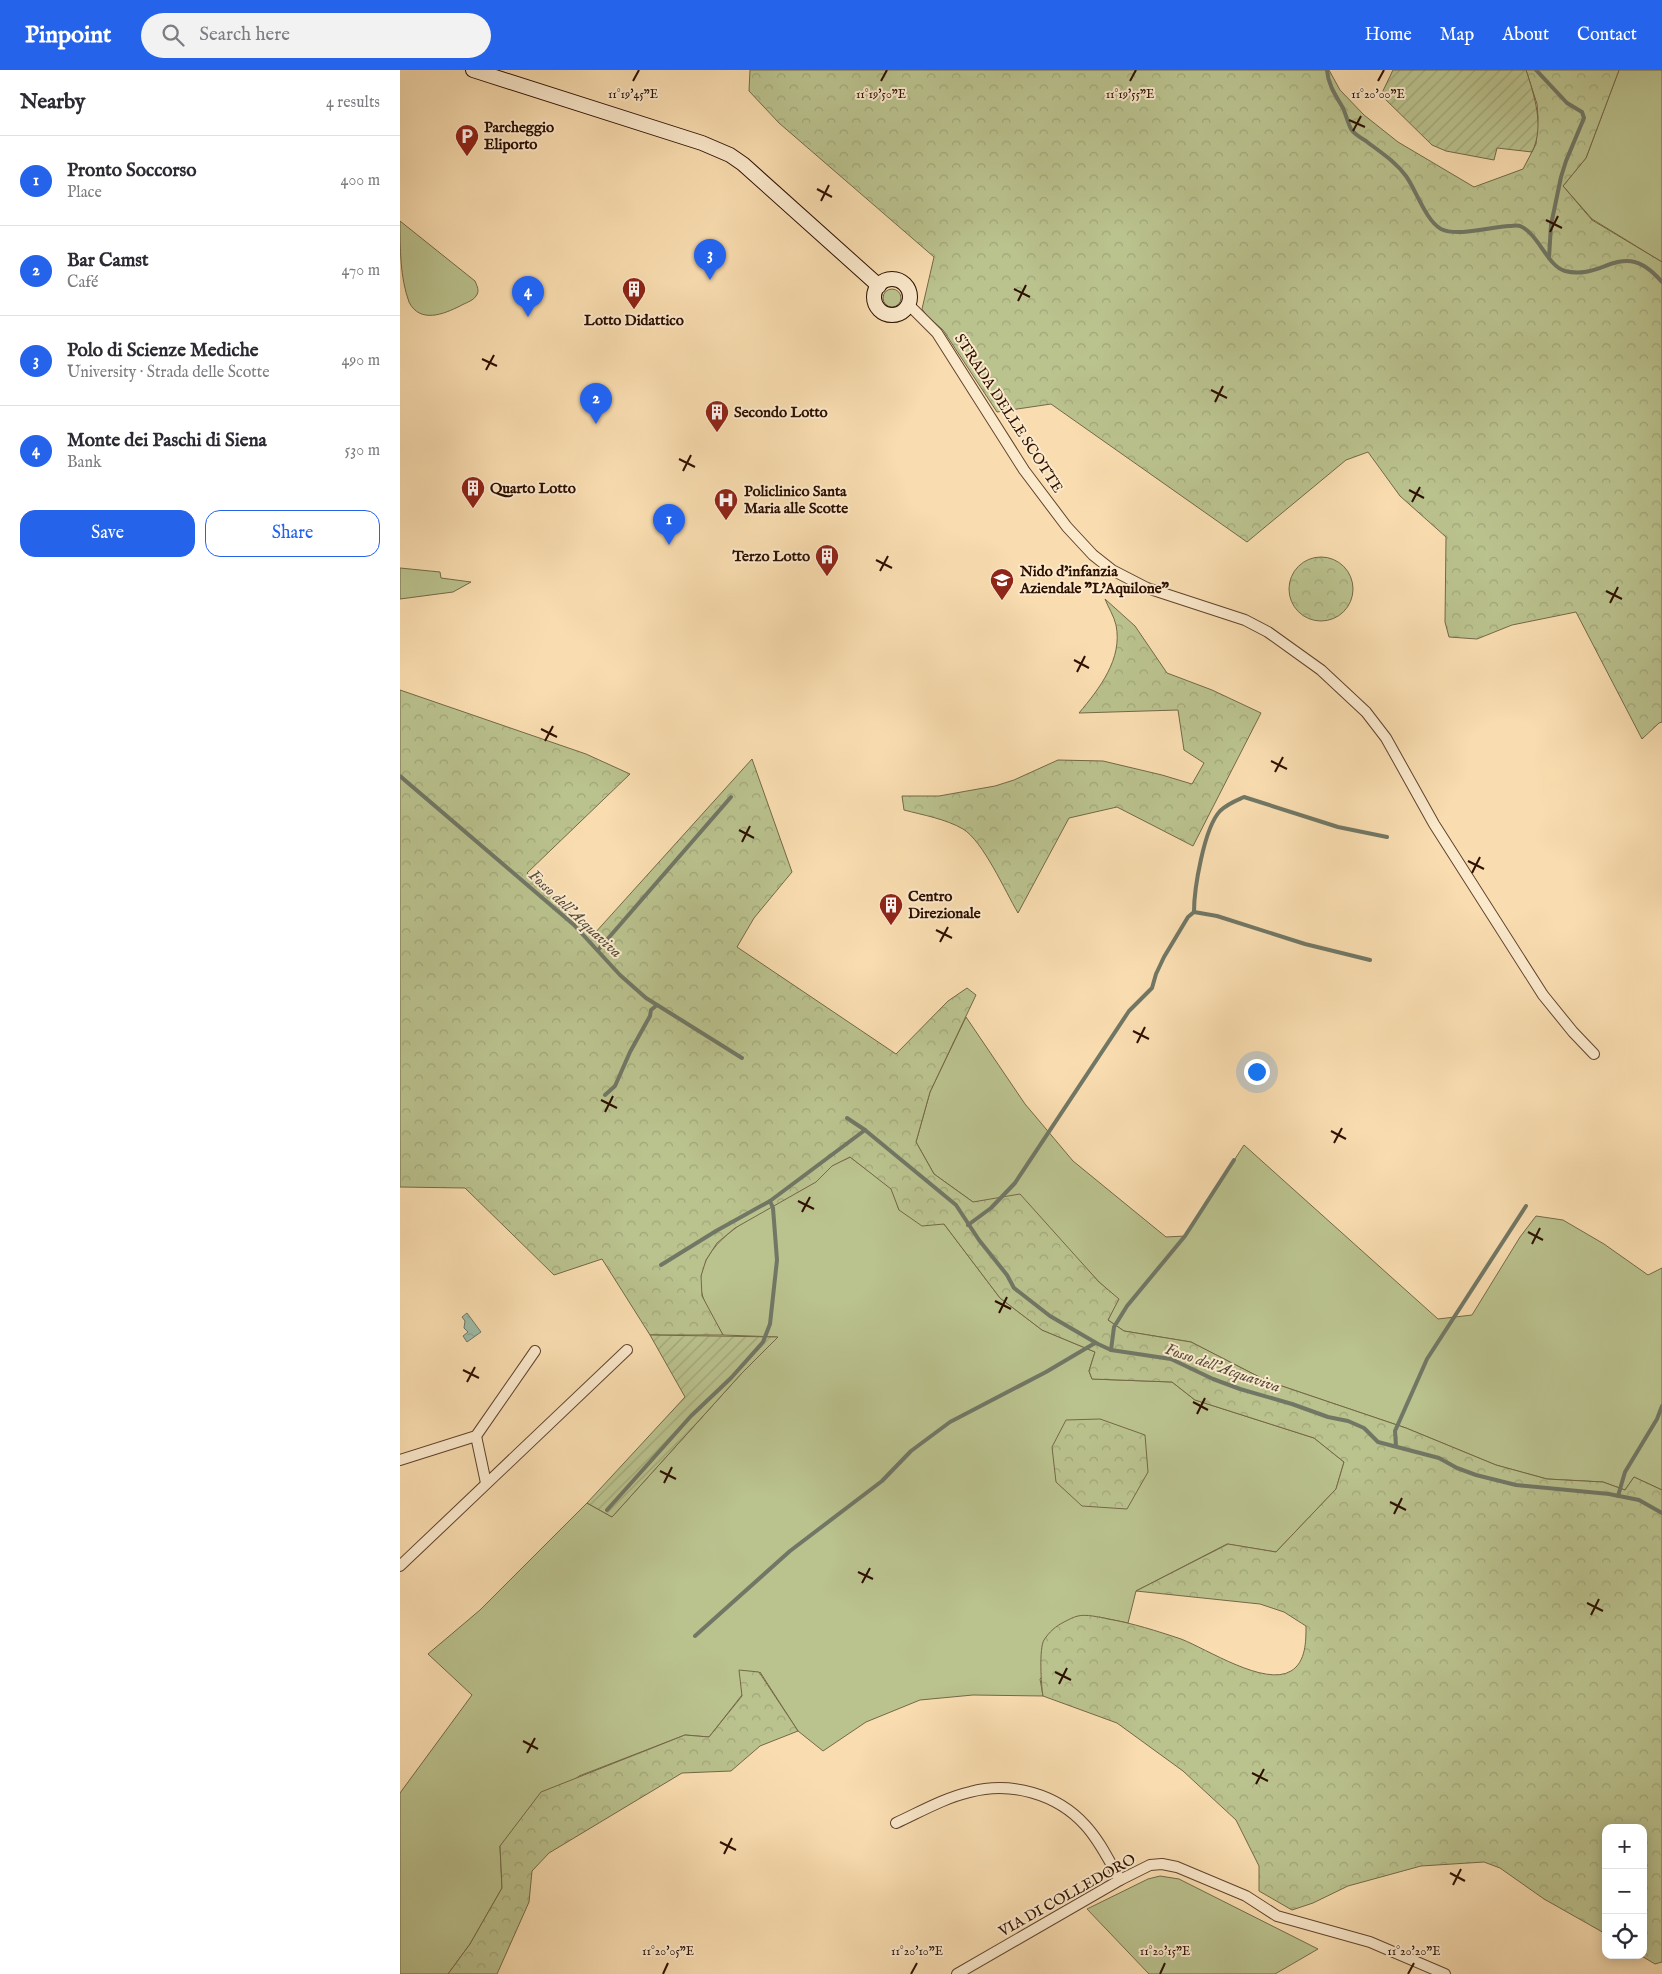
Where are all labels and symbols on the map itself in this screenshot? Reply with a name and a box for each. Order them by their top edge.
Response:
text: 11°19'45"E [608,87,658,102]
text: 11°19'50"E [856,87,906,102]
text: 11°19'55"E [1106,87,1154,102]
text: 11°20'00"E [1351,87,1405,102]
place label: Parcheggio Eliporto [484,118,554,154]
parking icon: Parcheggio Eliporto [454,123,480,157]
pin: 3 [694,239,726,280]
pin: 4 [512,276,544,317]
building icon: Lotto Didattico [621,276,647,310]
place label: Lotto Didattico [584,311,684,330]
street label: STRADA DELLE SCOTTE [950,330,1067,496]
pin: 2 [580,383,612,424]
building icon: Secondo Lotto [704,399,730,433]
place label: Secondo Lotto [734,403,828,422]
building icon: Quarto Lotto [460,475,486,509]
place label: Quarto Lotto [490,479,576,498]
place label: Policlinico Santa Maria alle Scotte [744,482,848,518]
hospital icon: Policlinico Santa Maria alle Scotte [713,487,739,521]
pin: 1 [653,504,685,545]
building icon: Terzo Lotto [814,543,840,577]
place label: Terzo Lotto [731,547,810,566]
place label: Nido d'infanzia Aziendale "L'Aquilone" [1019,562,1170,598]
school or university icon: Nido d'infanzia Aziendale "L'Aquilone" [989,567,1015,601]
water label: Fosso dell'Acquaviva [524,866,625,963]
place label: Centro Direzionale [908,887,981,923]
building icon: Centro Direzionale [878,892,904,926]
your location [1244,1059,1270,1085]
water label: Fosso dell'Acquaviva [1162,1340,1282,1398]
street label: VIA DI COLLEDORO [995,1850,1139,1942]
text: 11°20'05"E [642,1944,694,1959]
text: 11°20'10"E [891,1944,943,1959]
text: 11°20'15"E [1140,1944,1190,1959]
text: 11°20'20"E [1387,1944,1441,1959]

